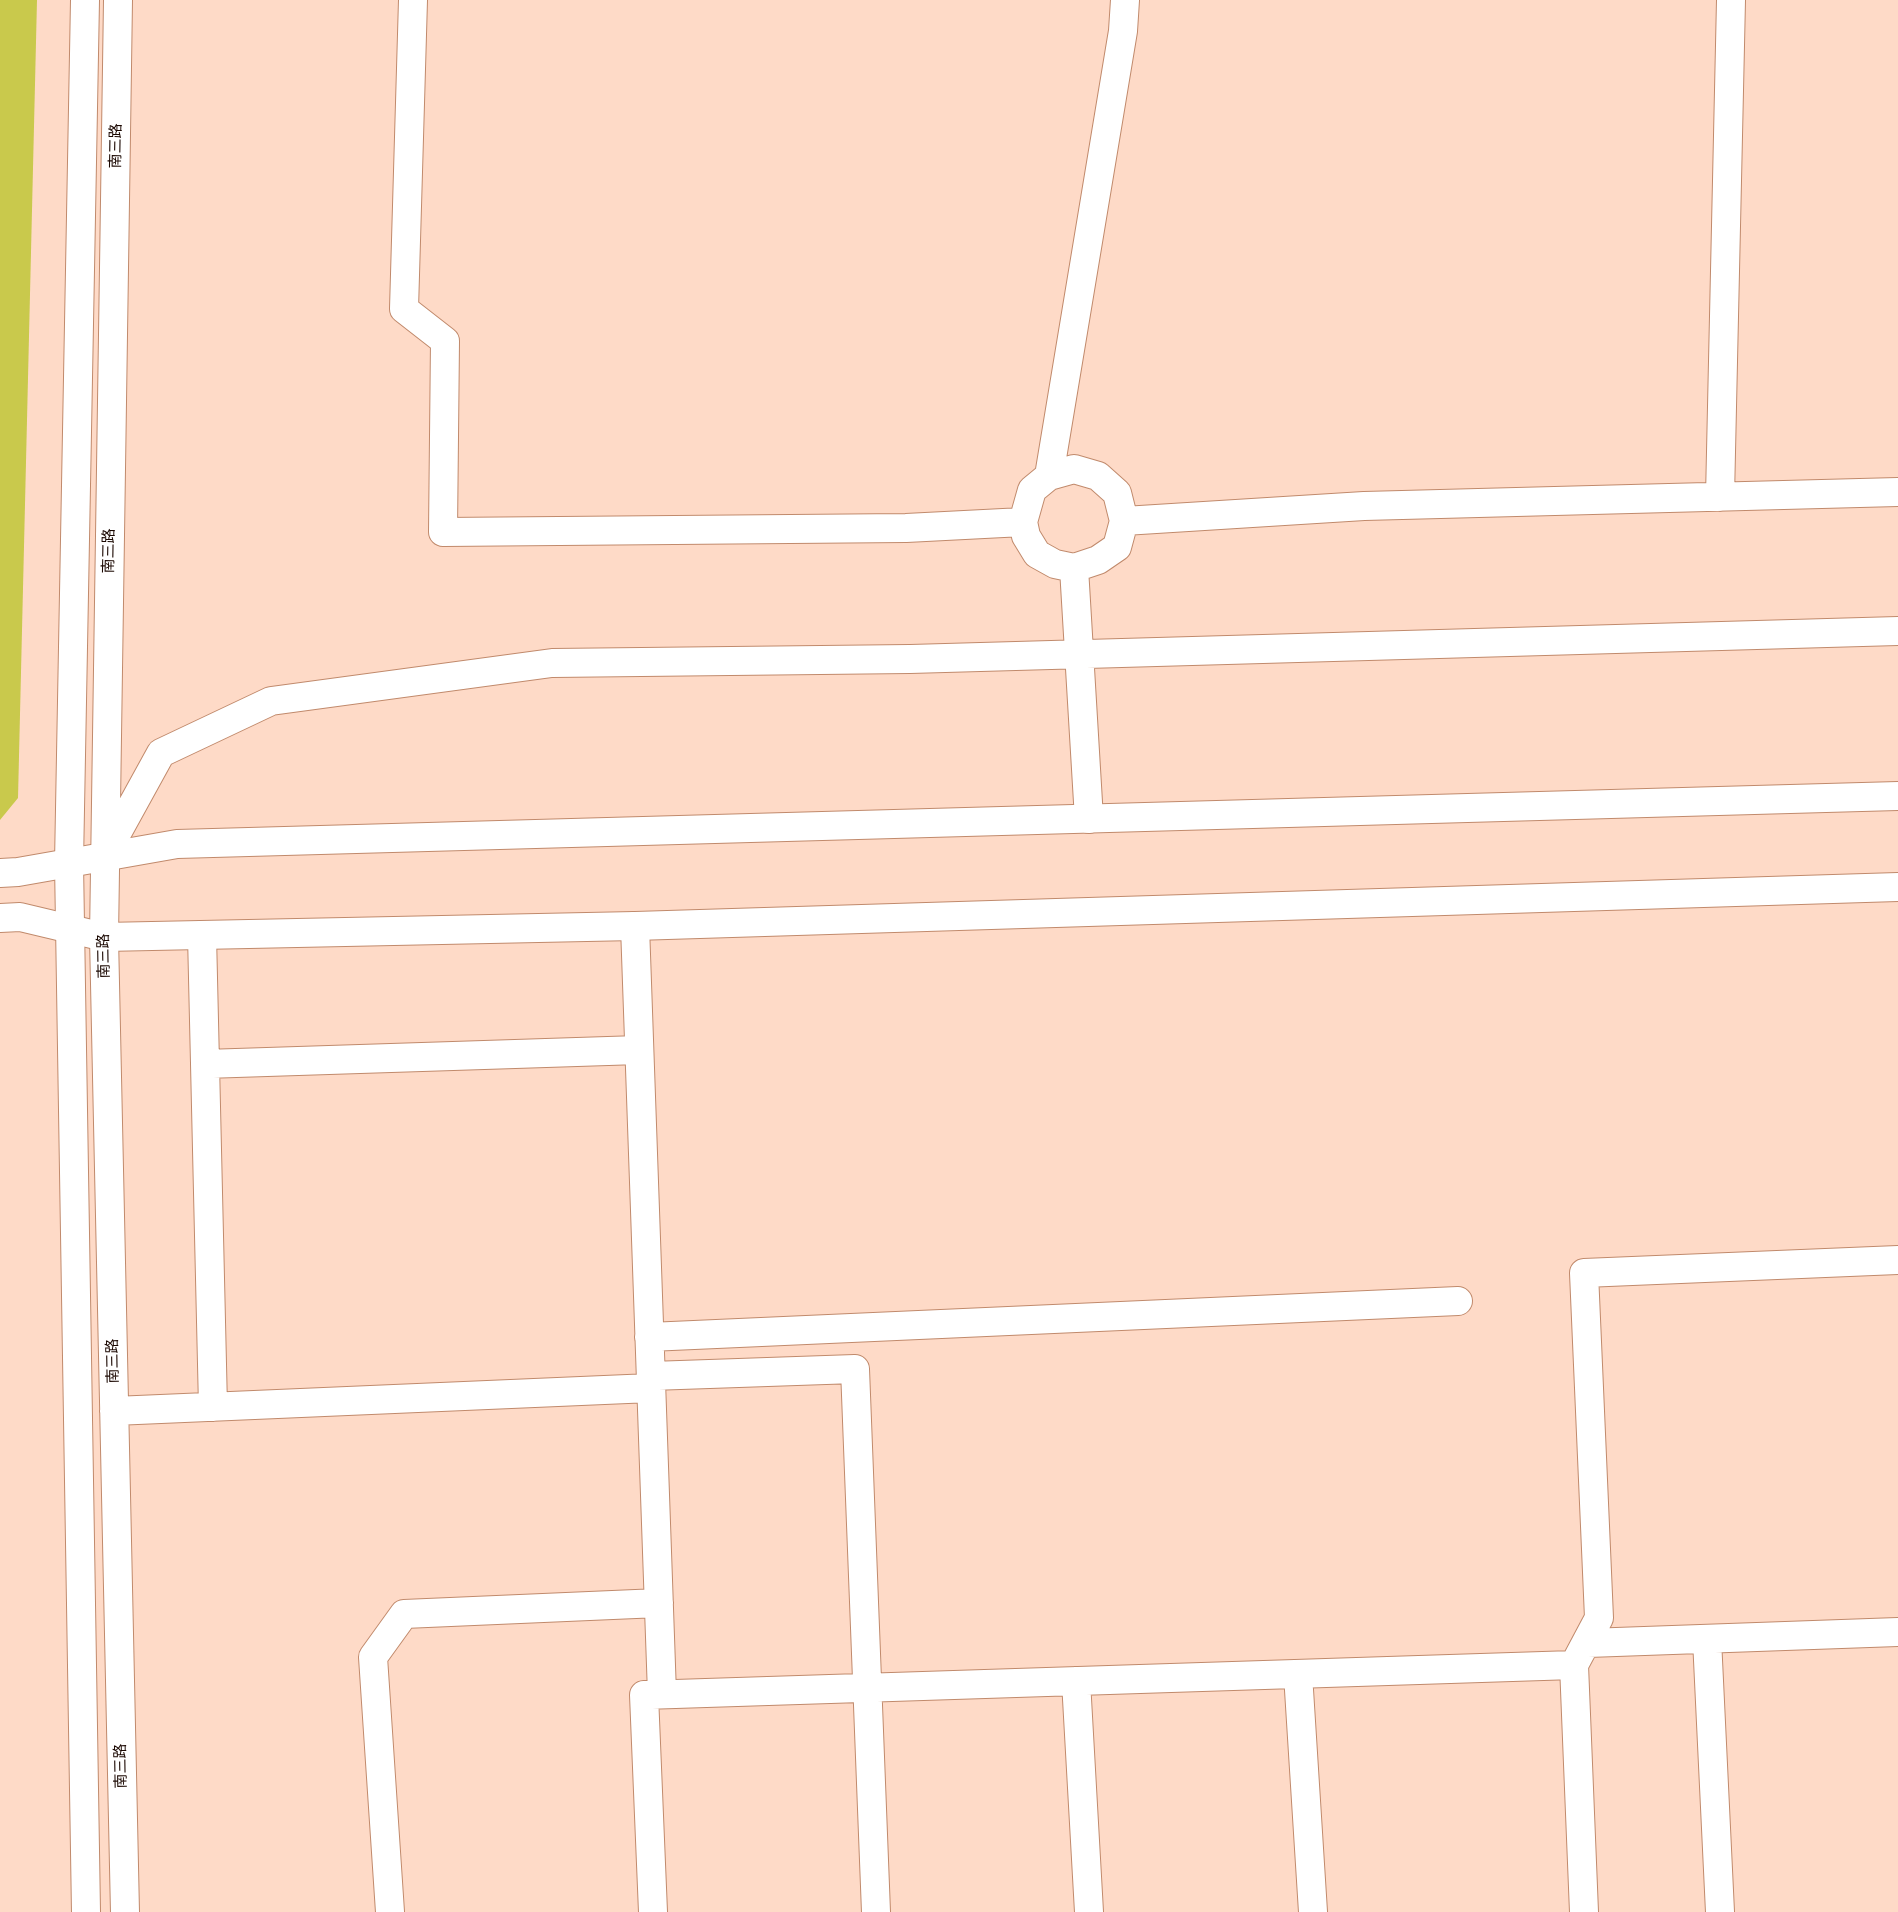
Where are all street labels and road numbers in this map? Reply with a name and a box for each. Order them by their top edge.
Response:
street label: 南三路 [107,123,125,169]
street label: 南三路 [100,528,118,574]
street label: 南三路 [95,933,113,979]
street label: 南三路 [104,1338,122,1384]
street label: 南三路 [112,1743,130,1789]

